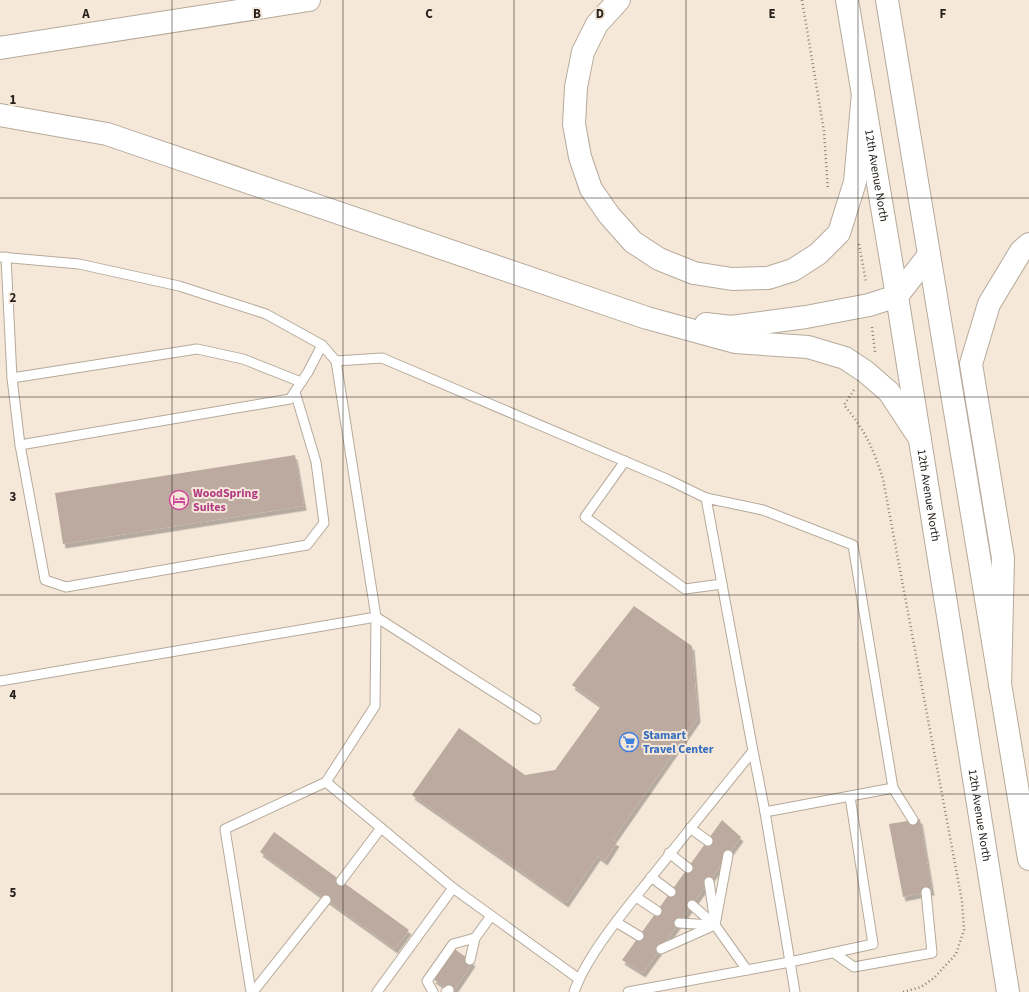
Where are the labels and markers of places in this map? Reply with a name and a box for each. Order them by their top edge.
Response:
place label: WoodSpring Suites [193,485,258,516]
hotel icon: WoodSpring Suites [168,489,190,511]
place label: Stamart Travel Center [643,727,714,758]
supermarket icon: Stamart Travel Center [618,731,640,753]

